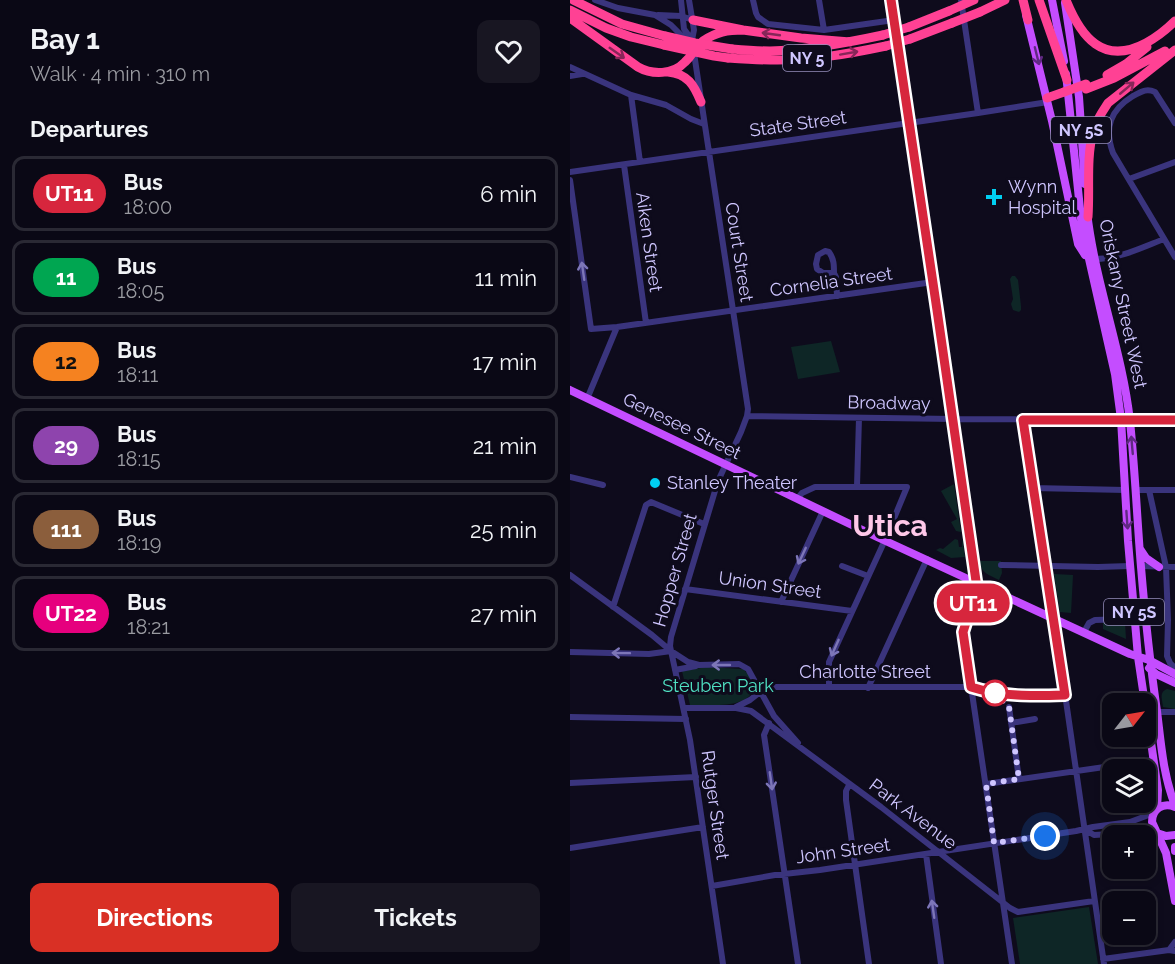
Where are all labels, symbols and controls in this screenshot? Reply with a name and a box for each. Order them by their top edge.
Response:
button: heart [477,20,540,83]
text: Bay 1 [30,23,100,56]
one-way arrow [761,29,781,40]
road number: NY 5 [783,45,831,71]
one-way arrow [1031,46,1043,65]
one-way arrow [608,47,625,59]
one-way arrow [838,47,858,58]
text: Walk · 4 min · 310 m [30,62,210,86]
one-way arrow [1119,81,1135,94]
street label: State Street [748,106,848,141]
text: Departures [30,116,148,142]
road number: NY 5S [1051,117,1111,143]
text: Bus [124,169,163,195]
place label: Wynn Hospital [1008,176,1076,218]
text: UT11 [45,181,94,206]
text: 6 min [480,181,537,207]
marker: Wynn Hospital [985,188,1003,206]
street label: Aiken Street [632,191,667,293]
text: 18:00 [124,195,172,219]
street label: Court Street [721,201,758,303]
street label: Oriskany Street West [1095,217,1152,391]
text: Bus [117,253,156,279]
one-way arrow [577,261,588,281]
street label: Cornelia Street [768,263,894,301]
text: 11 [56,265,76,290]
text: 11 min [475,265,537,291]
text: 18:05 [117,279,164,303]
text: Bus [117,337,156,363]
text: 12 [55,349,77,374]
text: 17 min [472,349,537,375]
text: 18:11 [117,363,158,387]
street label: Genesee Street [620,388,745,463]
street label: Broadway [847,391,931,414]
text: Bus [117,421,156,447]
text: 29 [54,433,78,458]
text: 21 min [473,433,537,459]
one-way arrow [1126,436,1137,456]
text: 18:15 [117,447,161,471]
place label: Stanley Theater [667,472,798,493]
marker: Stanley Theater [648,476,662,490]
text: Bus [117,505,156,531]
district label: Utica [852,508,928,543]
one-way arrow [1122,509,1133,529]
street label: Hopper Street [648,511,701,629]
text: 111 [50,517,82,542]
text: 25 min [470,517,537,543]
text: 18:19 [117,531,161,555]
one-way arrow [796,547,807,565]
street label: Union Street [717,567,823,602]
line badge: UT11 [931,584,1015,622]
text: Bus [127,589,166,615]
text: UT11 [949,591,997,616]
road number: NY 5S [1104,599,1164,625]
text: UT22 [45,601,97,626]
text: 27 min [470,601,537,627]
text: 18:21 [127,615,170,639]
one-way arrow [828,639,840,657]
one-way arrow [611,647,631,659]
one-way arrow [711,659,731,670]
street label: Charlotte Street [799,661,931,682]
park label: Steuben Park [662,675,774,696]
unlabelled marker [982,680,1008,706]
north arrow [1102,693,1156,747]
map controls [1102,693,1156,945]
street label: Rutger Street [697,749,734,861]
button: layers [1102,759,1156,813]
one-way arrow [765,770,776,790]
street label: Park Avenue [865,774,961,854]
your location [1030,821,1060,851]
button: + [1102,825,1156,879]
street label: John Street [795,834,891,867]
button: Directions [30,883,279,952]
button: Tickets [291,883,540,952]
button: − [1102,891,1156,945]
one-way arrow [928,900,939,919]

